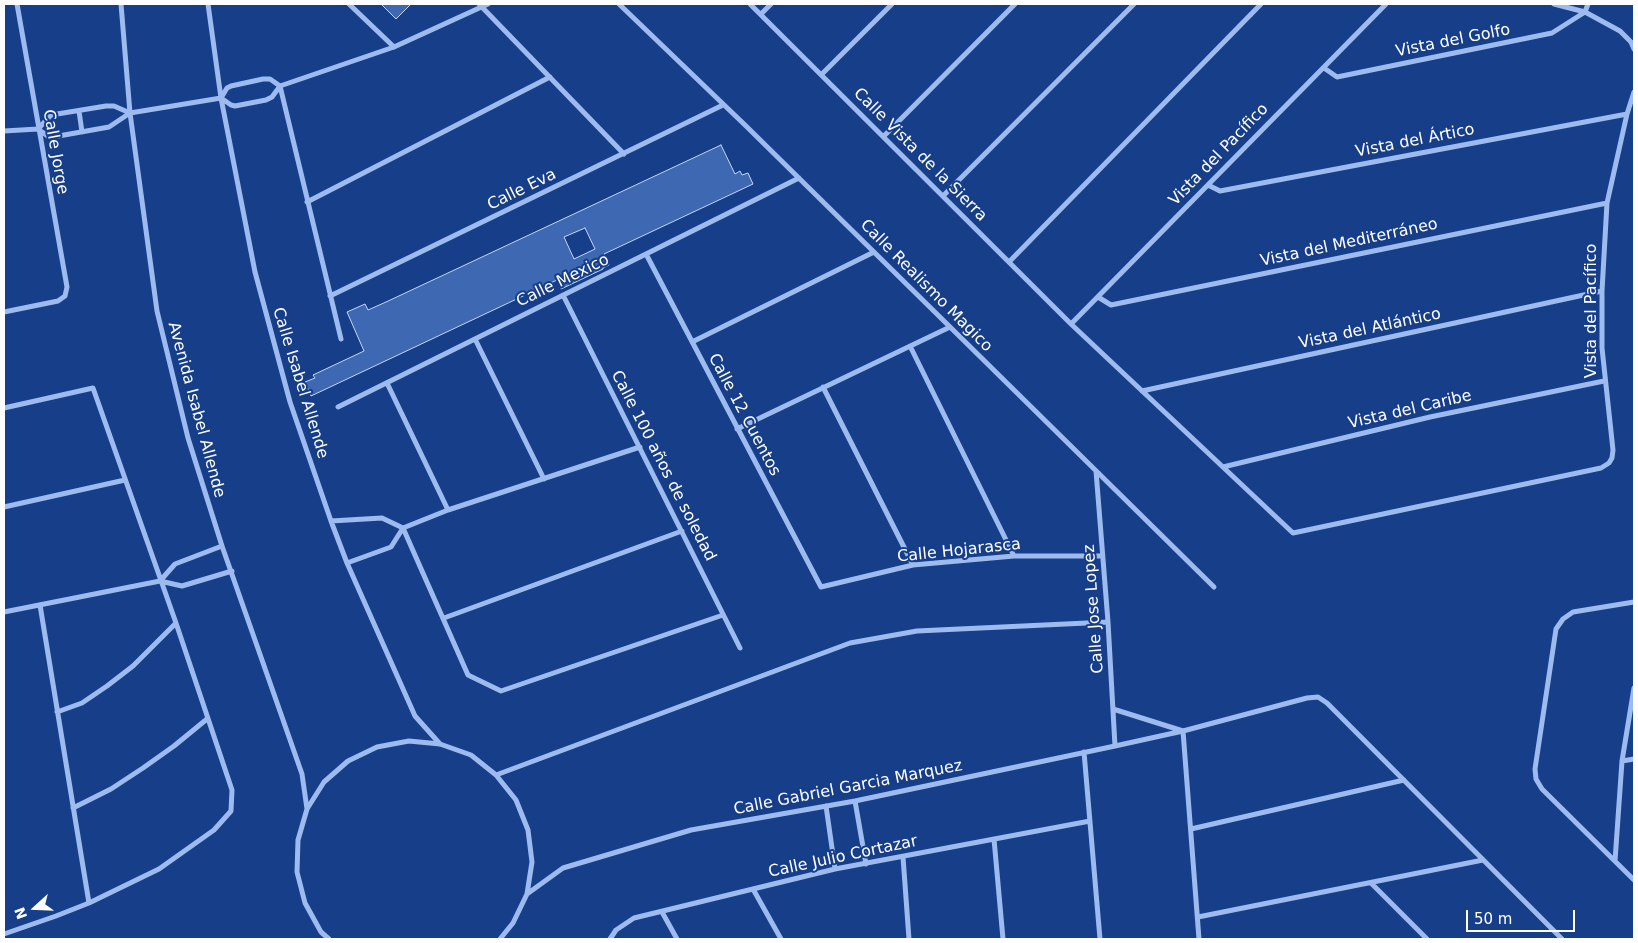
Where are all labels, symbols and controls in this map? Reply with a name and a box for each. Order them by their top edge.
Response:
street label: Vista del Golfo [1394,20,1512,62]
street label: Calle Vista de la Sierra [849,84,991,226]
street label: Vista del Pacífico [1165,100,1273,210]
street label: Calle Jorge [38,108,72,196]
street label: Vista del Ártico [1354,120,1476,162]
street label: Calle Eva [484,165,560,215]
street label: Vista del Mediterráneo [1259,215,1439,271]
street label: Calle Realismo Magico [856,216,996,356]
street label: Vista del Pacífico [1582,244,1602,378]
street label: Calle Mexico [514,250,612,312]
street label: Calle Isabel Allende [268,305,332,461]
street label: Vista del Atlántico [1297,305,1443,353]
street label: Avenida Isabel Allende [163,320,229,500]
street label: Calle 12 Cuentos [704,350,784,480]
street label: Calle 100 años de soledad [607,368,719,564]
street label: Vista del Caribe [1346,386,1474,434]
street label: Calle Hojarasca [896,535,1022,567]
street label: Calle Jose Lopez [1080,544,1108,674]
street label: Calle Gabriel Garcia Marquez [732,756,964,820]
street label: Calle Julio Cortazar [767,832,919,882]
north arrow [10,883,60,933]
scale bar [1468,900,1577,932]
text: N [11,905,30,921]
text: 50 m [1474,910,1512,928]

